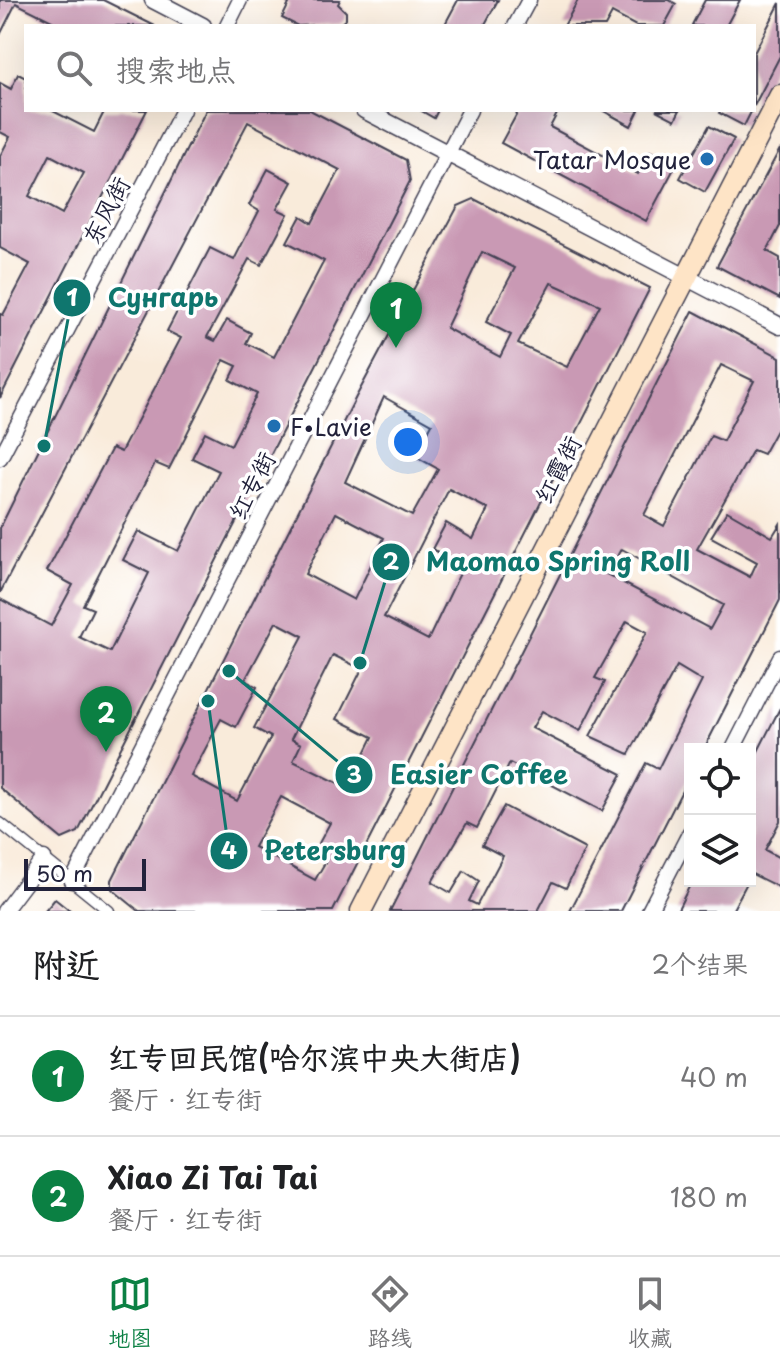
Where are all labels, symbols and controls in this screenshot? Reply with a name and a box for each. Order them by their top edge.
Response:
search box [24,24,756,112]
icon: search [52,46,96,90]
text: 搜索地点 [116,46,236,91]
place label: Tatar Mosque [533,141,691,177]
marker: Tatar Mosque [698,150,716,168]
street label: 东风街 [72,170,138,250]
callout: Сунгарь [52,273,234,323]
text: Сунгарь [108,277,218,316]
text: 1 [66,278,78,314]
pin: 1 [370,282,422,348]
place label: F•Lavie [290,408,372,444]
marker: F•Lavie [265,417,283,435]
your location [388,422,428,462]
street label: 红霞街 [525,429,589,509]
street label: 红专街 [219,445,283,525]
callout: Maomao Spring Roll [371,537,706,587]
text: Maomao Spring Roll [426,541,690,580]
text: 2 [383,542,400,578]
pin: 2 [80,686,132,752]
map controls [684,743,756,887]
button: locate [684,743,756,815]
callout: Easier Coffee [334,750,584,800]
text: Easier Coffee [390,754,568,793]
text: 3 [346,755,362,791]
button: layers [684,815,756,887]
callout: Petersburg [209,826,422,876]
text: Petersburg [264,830,406,869]
text: 4 [221,831,237,867]
scale bar [24,855,146,891]
text: 50 m [36,856,93,889]
text: 附近 [32,937,100,989]
text: 2个结果 [652,944,748,983]
text: 红专回民馆(哈尔滨中央大街店) [108,1034,521,1079]
text: 1 [52,1057,64,1096]
text: 40 m [680,1057,748,1096]
text: 餐厅 · 红专街 [108,1079,262,1118]
text: Xiao Zi Tai Tai [108,1154,318,1199]
text: 2 [49,1177,67,1216]
text: 180 m [670,1177,748,1216]
text: 餐厅 · 红专街 [108,1199,262,1238]
tab: 地图 [108,1272,152,1353]
tab: 路线 [368,1272,412,1353]
tab: 收藏 [628,1272,672,1353]

